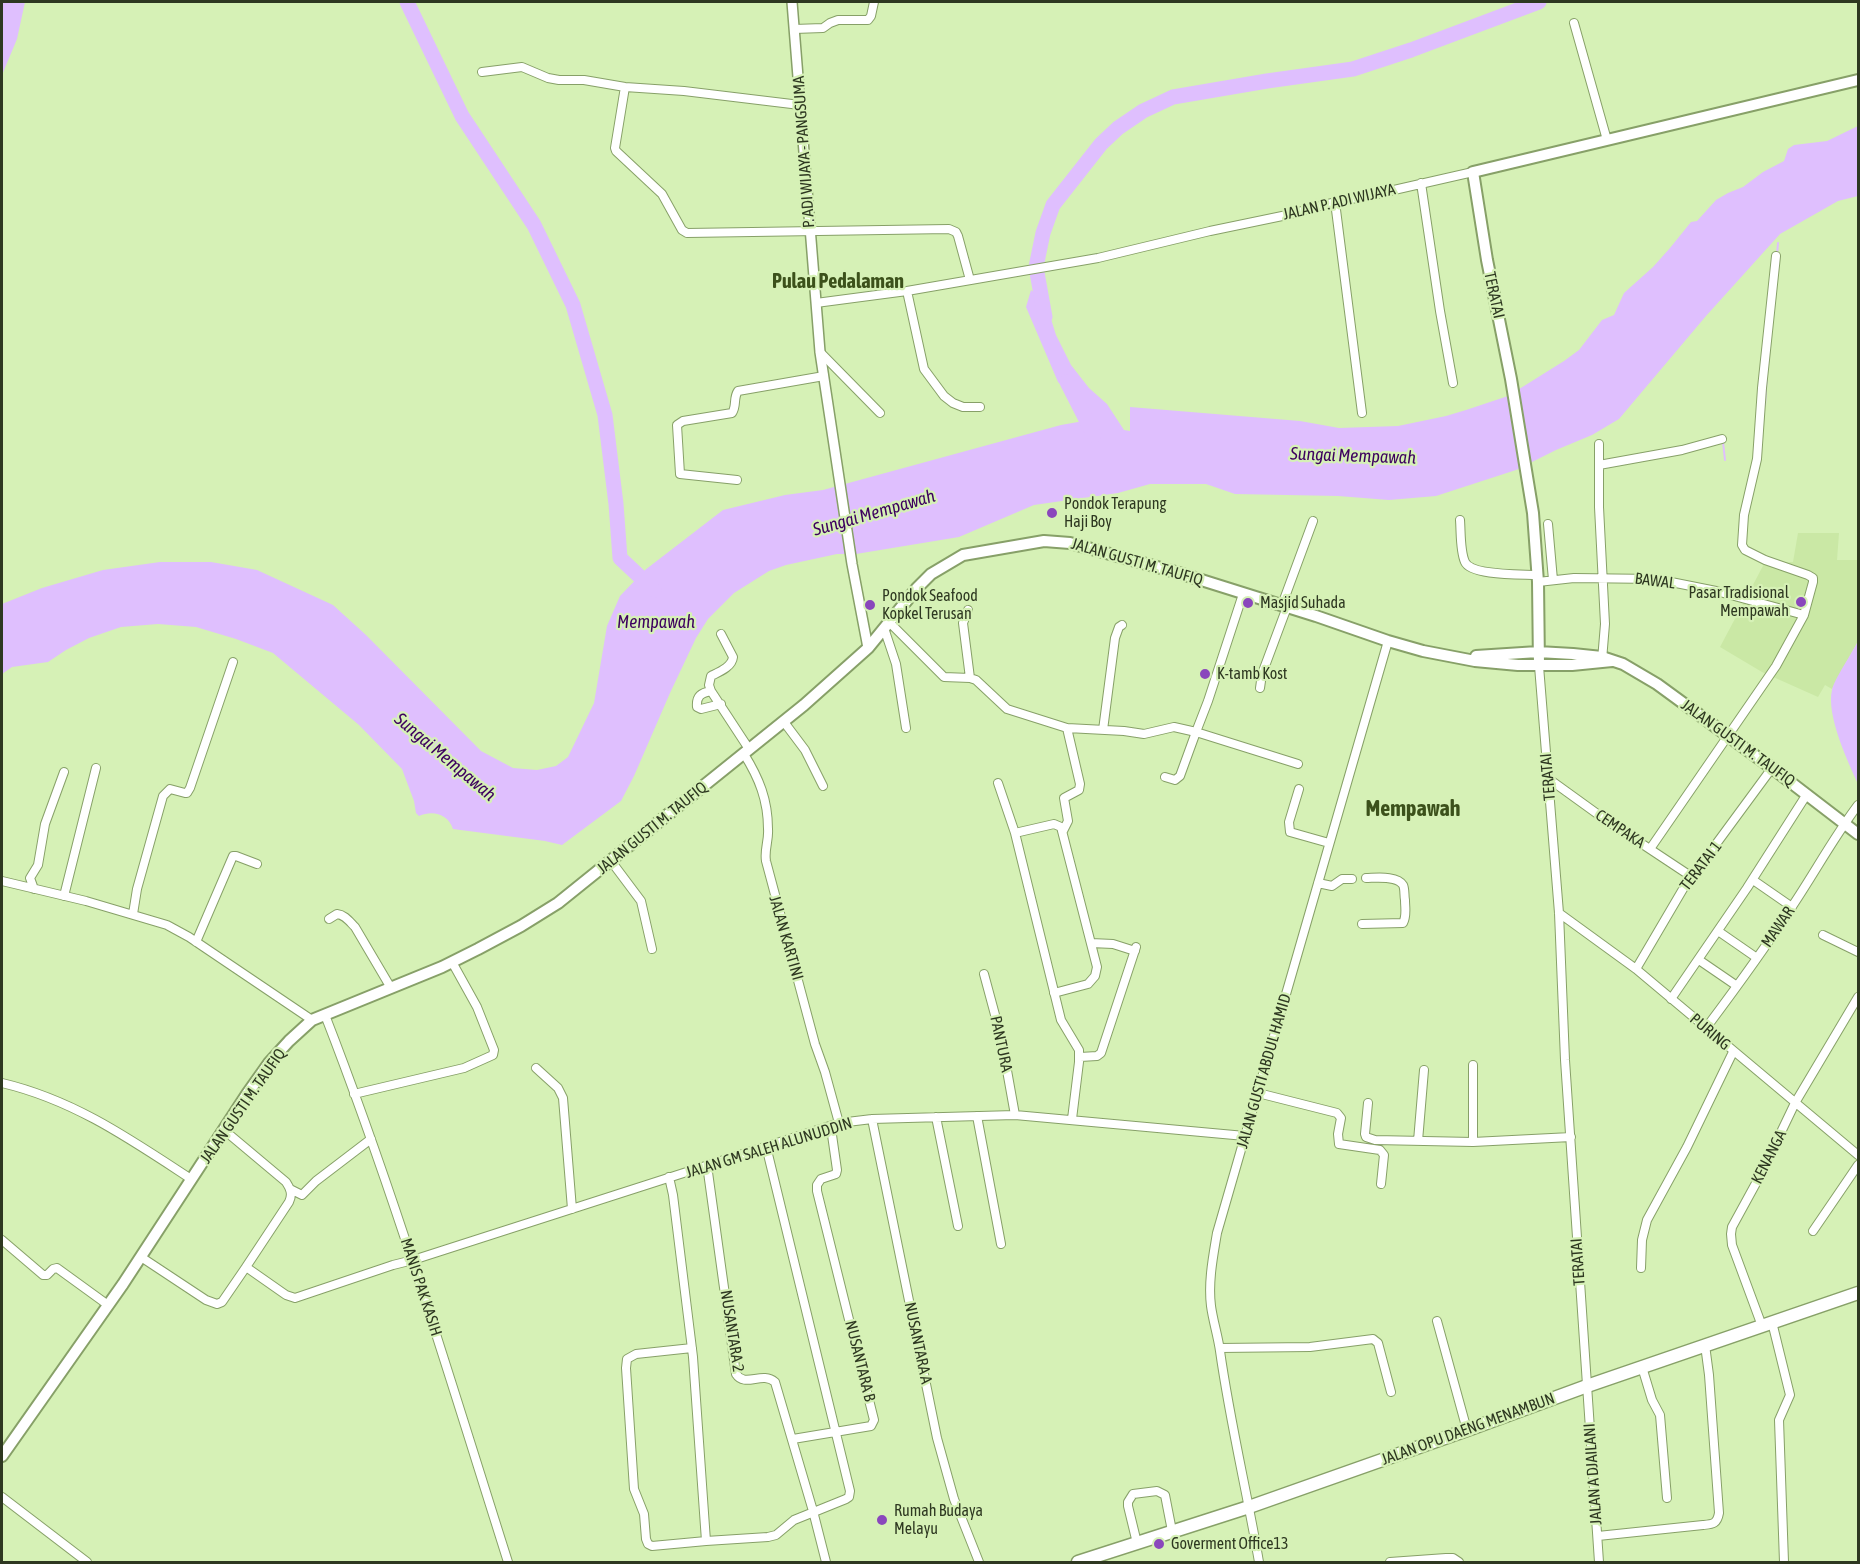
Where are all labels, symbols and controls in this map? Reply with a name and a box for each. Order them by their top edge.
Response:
street label: P. ADI WIJAYA - PANGSUMA [789,75,819,229]
street label: JALAN P. ADI WIJAYA [1281,180,1397,224]
district label: Pulau Pedalaman [772,270,904,294]
street label: TERATAI [1480,270,1508,320]
water label: Sungai Mempawah [1290,443,1416,469]
water label: Sungai Mempawah [811,485,937,541]
place label: Pondok Terapung Haji Boy [1064,494,1166,532]
marker: Pondok Terapung Haji Boy [1045,506,1059,520]
street label: JALAN GUSTI M. TAUFIQ [1069,534,1205,590]
street label: BAWAL [1634,569,1676,593]
place label: Pasar Tradisional Mempawah [1689,583,1789,621]
place label: Pondok Seafood Kopkel Terusan [882,586,978,624]
place label: Masjid Suhada [1260,593,1346,613]
marker: Pasar Tradisional Mempawah [1794,595,1808,609]
marker: Masjid Suhada [1241,596,1255,610]
marker: Pondok Seafood Kopkel Terusan [863,598,877,612]
water label: Mempawah [617,611,695,633]
place label: K-tamb Kost [1217,664,1287,684]
marker: K-tamb Kost [1198,667,1212,681]
street label: JALAN GUSTI M. TAUFIQ [1677,695,1799,791]
water label: Sungai Mempawah [390,708,500,806]
street label: TERATAI [1536,753,1560,801]
street label: JALAN GUSTI M. TAUFIQ [593,778,711,878]
district label: Mempawah [1365,796,1461,822]
street label: CEMPAKA [1592,806,1648,852]
street label: TERATAI 1 [1676,837,1726,895]
street label: JALAN KARTINI [765,894,807,982]
street label: MAWAR [1757,903,1799,951]
street label: JALAN GUSTI ABDUL HAMID [1233,992,1295,1150]
street label: PURING [1686,1009,1734,1055]
street label: PANTURA [986,1014,1016,1074]
street label: JALAN GUSTI M. TAUFIQ [196,1045,290,1167]
street label: JALAN GM SALEH ALUNUDDIN [684,1114,854,1182]
street label: KENANGA [1747,1127,1791,1187]
street label: MANIS PAK KASIH [396,1236,446,1338]
street label: TERATAI [1567,1238,1589,1286]
street label: NUSANTARA 2 [716,1289,748,1373]
street label: NUSANTARA A [900,1300,936,1386]
street label: NUSANTARA B [841,1319,879,1403]
street label: JALAN OPU DAENG MENAMBUN [1379,1389,1557,1469]
street label: JALAN A DJAILANI [1580,1423,1606,1525]
place label: Rumah Budaya Melayu [894,1501,983,1539]
marker: Rumah Budaya Melayu [875,1513,889,1527]
place label: Goverment Office13 [1171,1534,1289,1554]
marker: Goverment Office13 [1152,1537,1166,1551]

